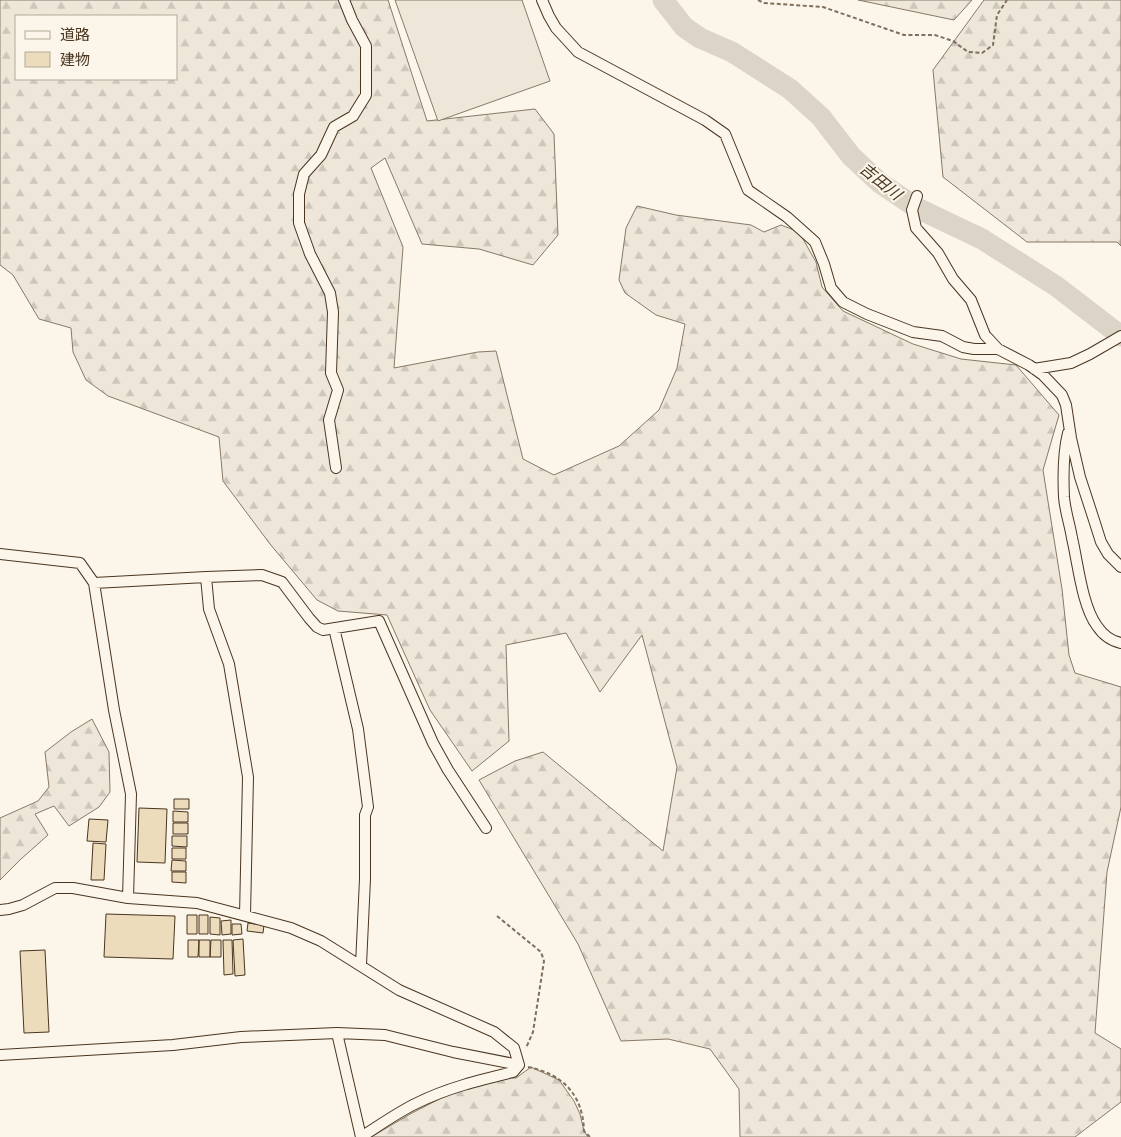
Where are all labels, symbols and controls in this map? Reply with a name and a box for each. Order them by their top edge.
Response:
legend [15,15,178,80]
text: 道路 [60,27,90,43]
text: 建物 [60,52,90,68]
water label: 吉田川 [857,160,906,204]

